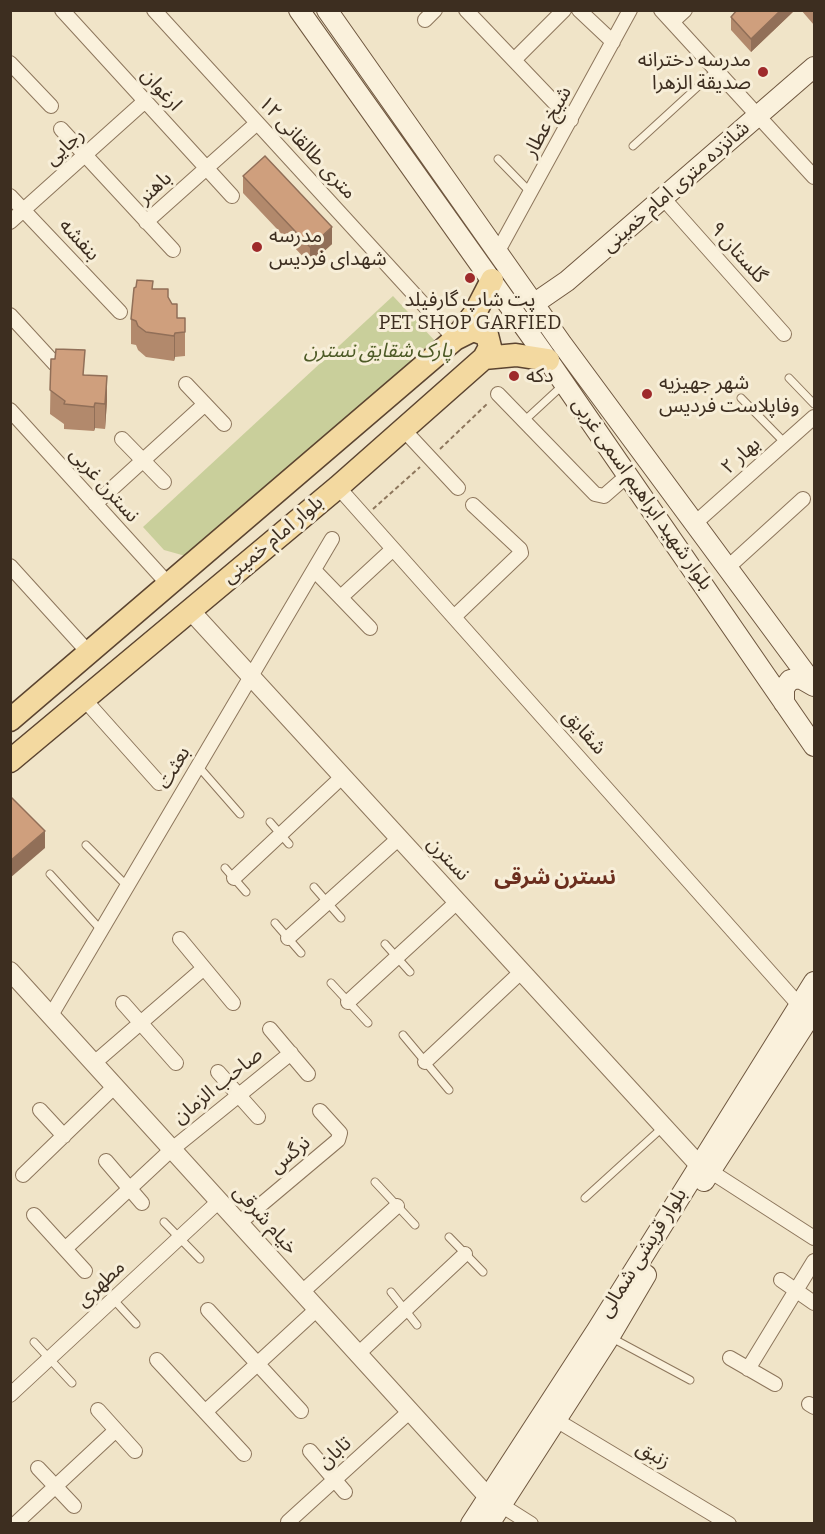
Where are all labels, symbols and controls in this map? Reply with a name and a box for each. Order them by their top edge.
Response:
place label: مدرسه دخترانه صدیقة الزهرا [638,48,751,95]
street label: ارغوان [136,64,186,116]
marker: مدرسه دخترانه صدیقة الزهرا [756,65,770,79]
street label: شیخ عطار [519,82,577,162]
street label: ۱۲ متری طالقانی [253,91,361,205]
street label: شانزده متری امام خمینی [597,116,755,258]
street label: رجایی [40,123,90,171]
street label: باهنر [133,167,177,209]
street label: بنفشه [54,214,104,266]
street label: گلستان ۹ [704,218,772,288]
place label: مدرسه شهدای فردیس [269,224,387,271]
marker: مدرسه شهدای فردیس [250,240,264,254]
marker: پت شاپ گارفیلد PET SHOP GARFIED [463,271,477,285]
place label: پت شاپ گارفیلد PET SHOP GARFIED [378,288,562,335]
park label: پارک شقایق نسترن [304,339,452,363]
place label: دکه [526,364,553,388]
marker: دکه [507,369,521,383]
place label: شهر جهیزیه وفاپلاست فردیس [659,371,799,418]
marker: شهر جهیزیه وفاپلاست فردیس [640,387,654,401]
street label: بلوار شهید ابراهیم اسمی غربی [566,393,718,595]
street label: بهار ۲ [717,432,765,480]
street label: نسترن غربی [64,442,144,528]
street label: بلوار امام خمینی [218,491,328,589]
street label: شقایق [557,704,611,760]
street label: بعثت [152,742,196,794]
street label: نسترن [422,832,474,886]
district label: نسترن شرقی [494,865,616,891]
street label: صاحب الزمان [168,1042,268,1130]
street label: نرگس [265,1131,315,1179]
street label: خیام شرقی [228,1180,302,1260]
street label: بلوار قریشی شمالی [594,1184,692,1322]
street label: مطهری [72,1255,130,1313]
street label: تابان [313,1432,357,1474]
street label: زنبق [632,1436,674,1474]

